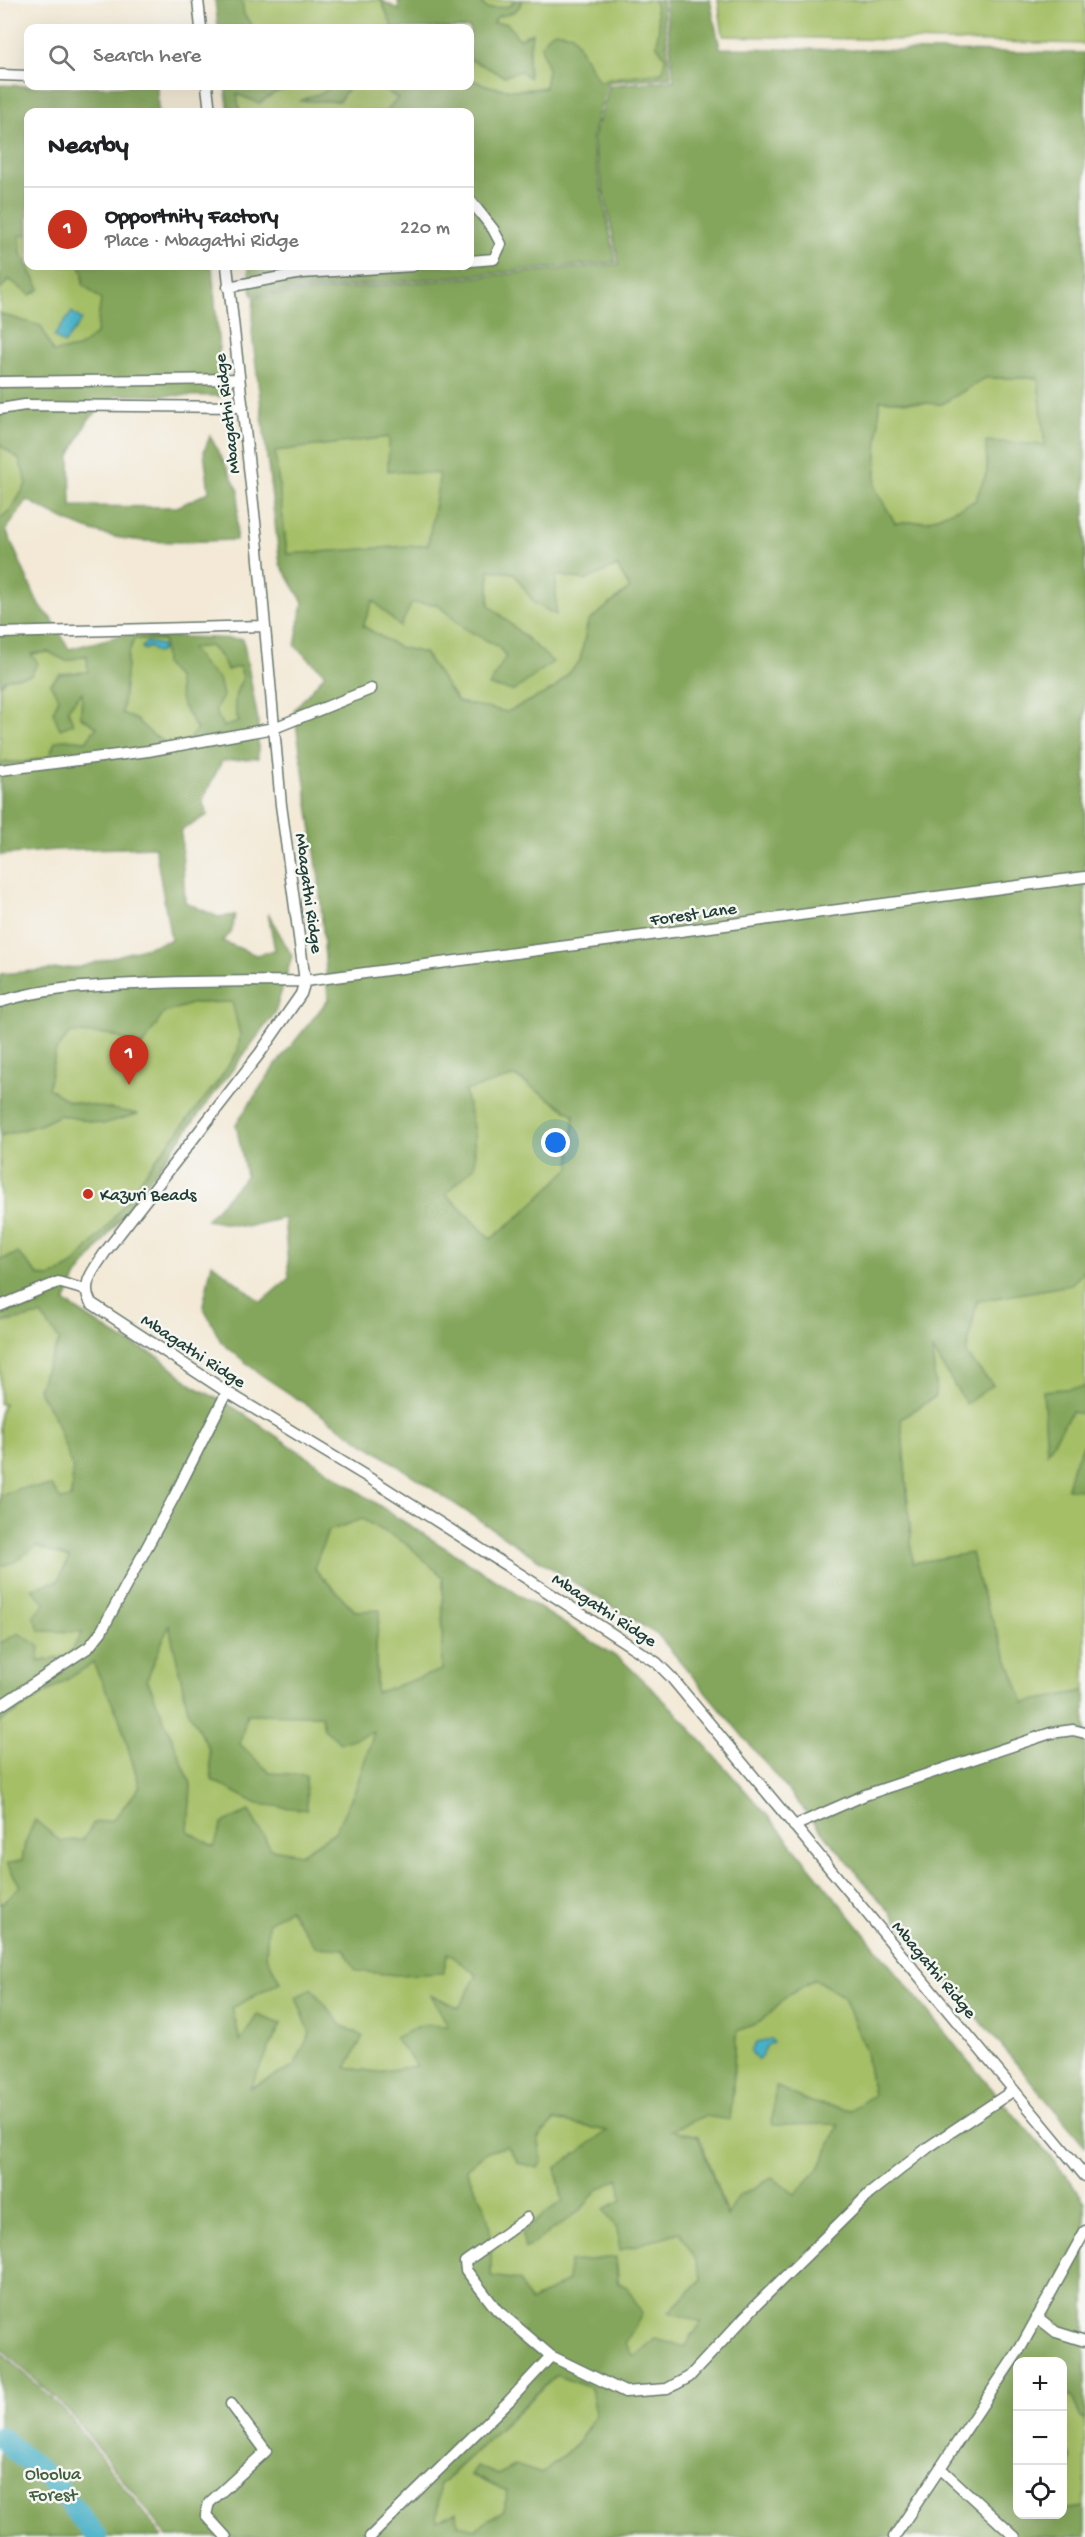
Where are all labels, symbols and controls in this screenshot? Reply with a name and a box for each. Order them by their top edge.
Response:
search box [24,24,474,90]
icon: search [45,41,78,74]
text: Search here [93,44,201,70]
text: Nearby [48,132,129,163]
text: Opportnity Factory [105,205,278,231]
text: 1 [63,218,72,241]
text: 220 m [400,218,450,241]
text: Place · Mbagathi Ridge [105,231,299,254]
street label: Mbagathi Ridge [211,352,246,475]
street label: Mbagathi Ridge [289,832,326,955]
street label: Forest Lane [648,899,739,932]
pin: 1 [110,1036,148,1085]
your location [541,1128,570,1157]
place label: Kazuri Beads [100,1186,198,1207]
marker: Kazuri Beads [81,1187,95,1201]
street label: Mbagathi Ridge [136,1310,250,1394]
street label: Mbagathi Ridge [547,1569,661,1653]
street label: Mbagathi Ridge [886,1918,980,2024]
map controls [1013,2357,1067,2519]
button: + [1013,2357,1067,2411]
button: − [1013,2411,1067,2465]
park label: Oloolua Forest [25,2465,82,2507]
button: locate [1013,2465,1067,2519]

